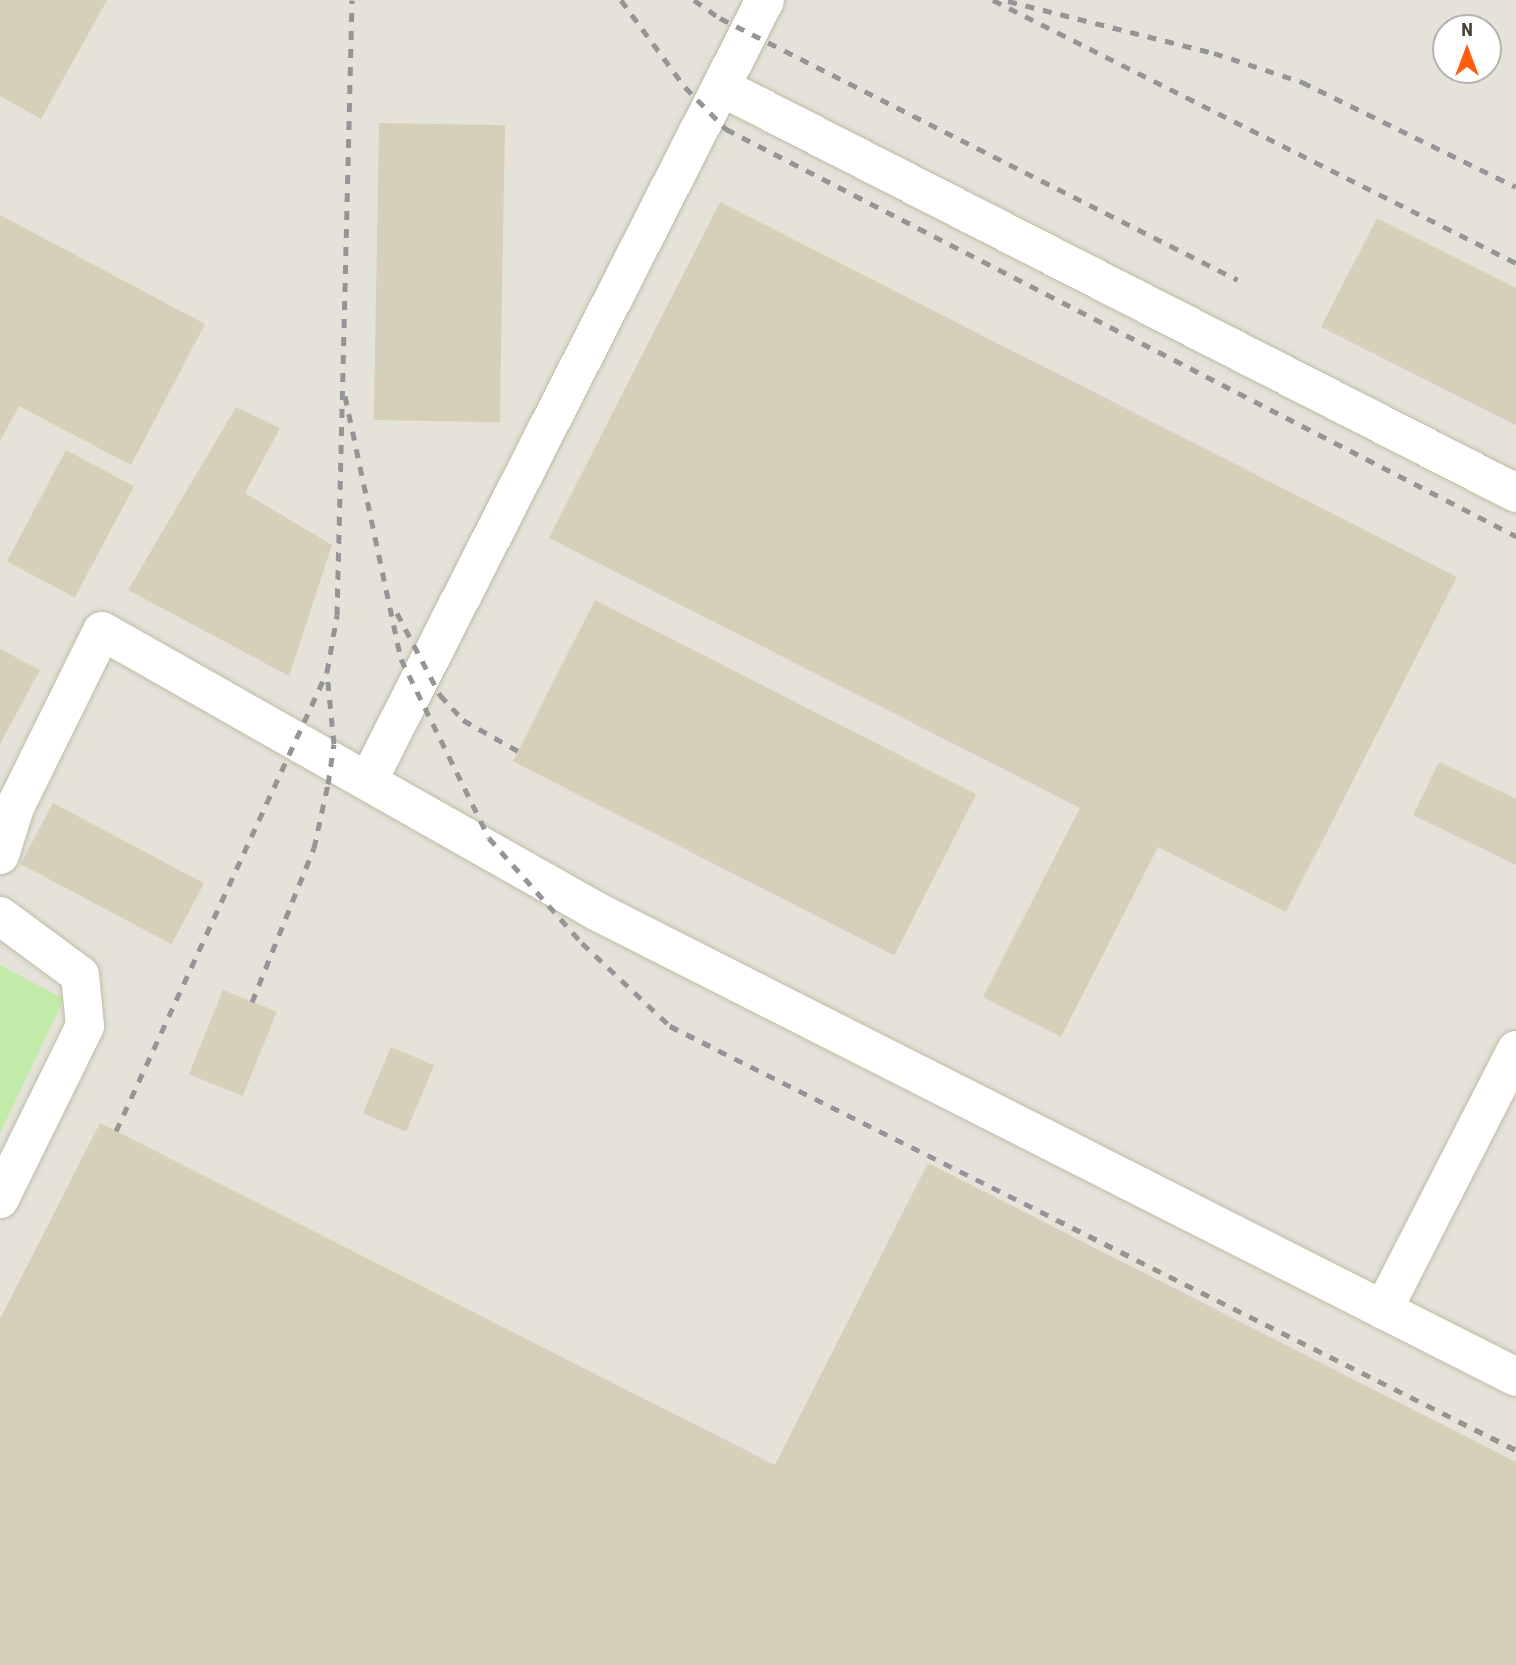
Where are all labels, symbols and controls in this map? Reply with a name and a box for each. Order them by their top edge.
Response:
north arrow [1432,14,1502,84]
text: N [1461,18,1473,41]

